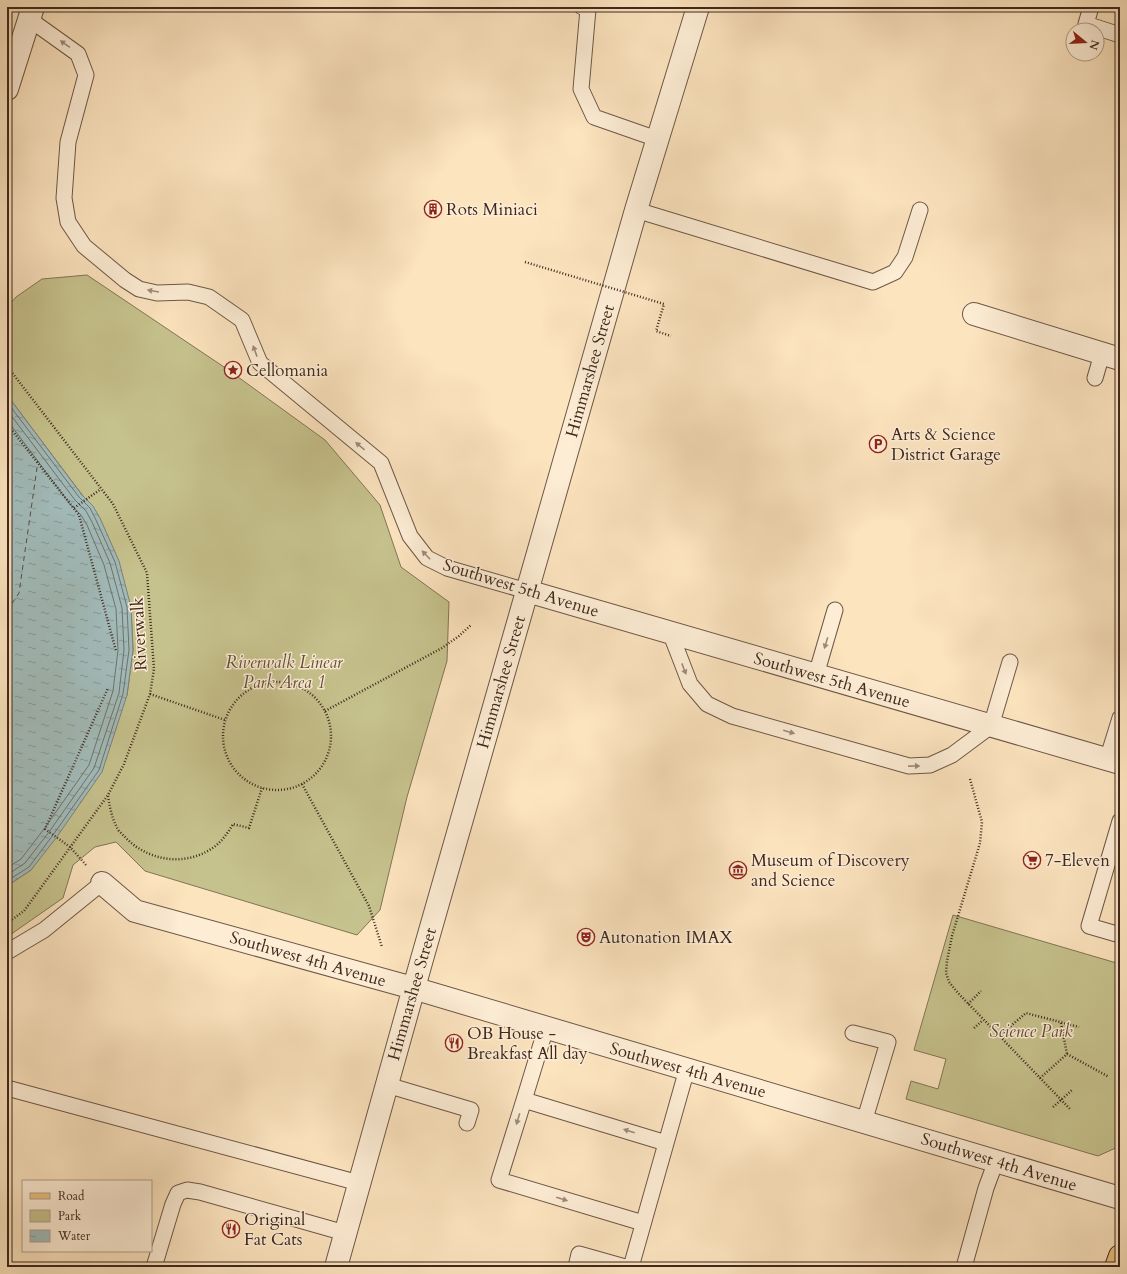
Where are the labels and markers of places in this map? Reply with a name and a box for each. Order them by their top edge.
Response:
place label: Rots Miniaci [446,198,538,221]
building icon: Rots Miniaci [423,199,443,219]
place label: Cellomania [246,359,329,382]
place icon: Cellomania [223,360,243,380]
place label: Arts & Science District Garage [891,423,1001,466]
parking icon: Arts & Science District Garage [868,434,888,454]
place label: Museum of Discovery and Science [751,849,910,892]
place label: 7-Eleven [1045,849,1110,872]
supermarket icon: 7-Eleven [1022,850,1042,870]
museum icon: Museum of Discovery and Science [728,860,748,880]
place label: Autonation IMAX [599,926,733,949]
theatre icon: Autonation IMAX [576,927,596,947]
place label: OB House - Breakfast All day [467,1022,588,1065]
restaurant icon: OB House - Breakfast All day [444,1033,464,1053]
place label: Original Fat Cats [244,1208,306,1251]
restaurant icon: Original Fat Cats [221,1219,241,1239]

